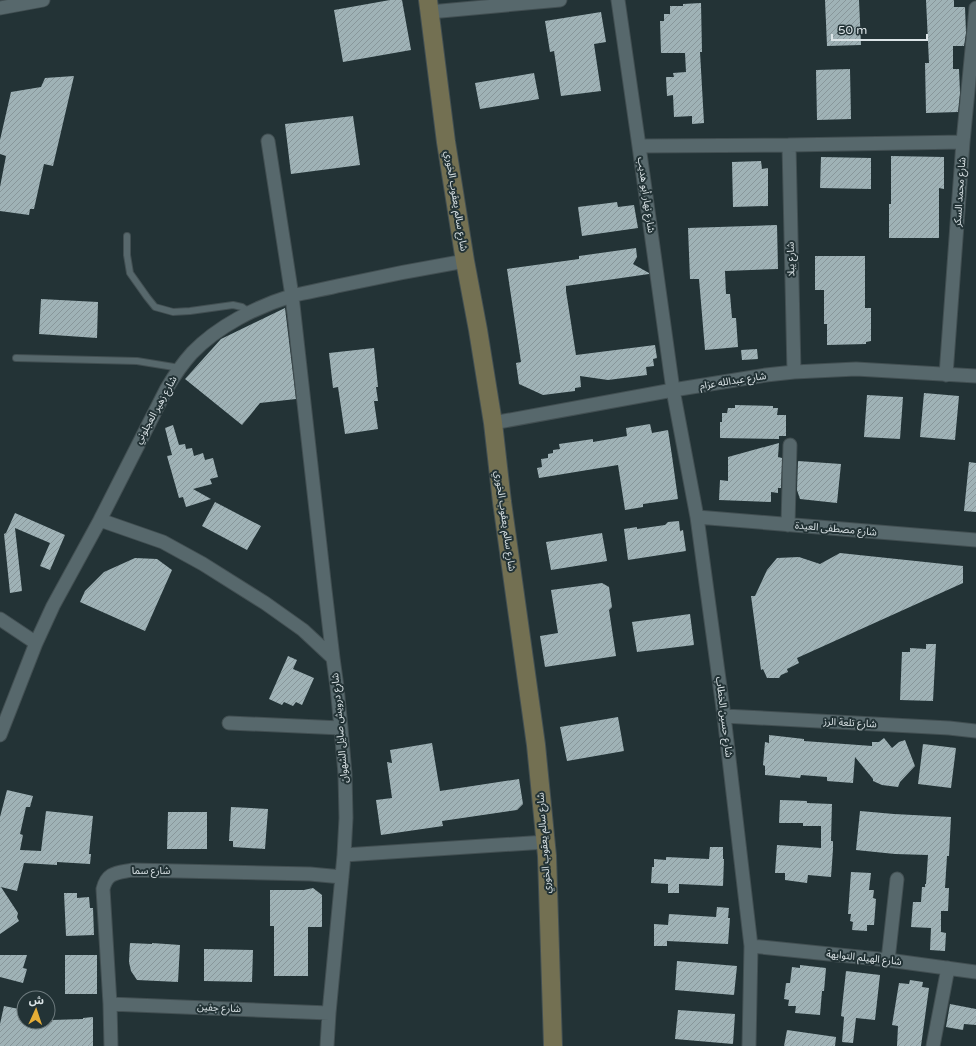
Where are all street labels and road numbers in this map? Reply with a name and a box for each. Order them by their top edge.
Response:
street label: شارع سالم يعقوب الخوري [441,150,470,252]
street label: شارع نهار أبو هديب [634,156,658,234]
street label: شارع محمد السكر [952,157,969,228]
street label: شارع يبلا [785,241,798,277]
street label: شارع عبدالله عزام [699,370,768,394]
street label: شارع زهير العجلوني [132,374,181,447]
street label: شارع سالم يعقوب الخوري [491,470,518,572]
street label: شارع مصطفى العيدة [794,519,878,540]
street label: شارع درويش صايل الشهوان [329,672,352,784]
street label: شارع حسين الخطاب [712,676,735,758]
street label: شارع تلعة الرز [822,716,877,731]
street label: شارع سالم يعقوب الخوري [534,792,555,894]
street label: شارع سما [132,865,170,878]
street label: شارع الهيلم التوايهة [826,948,902,969]
street label: شارع جفين [197,1001,241,1016]

